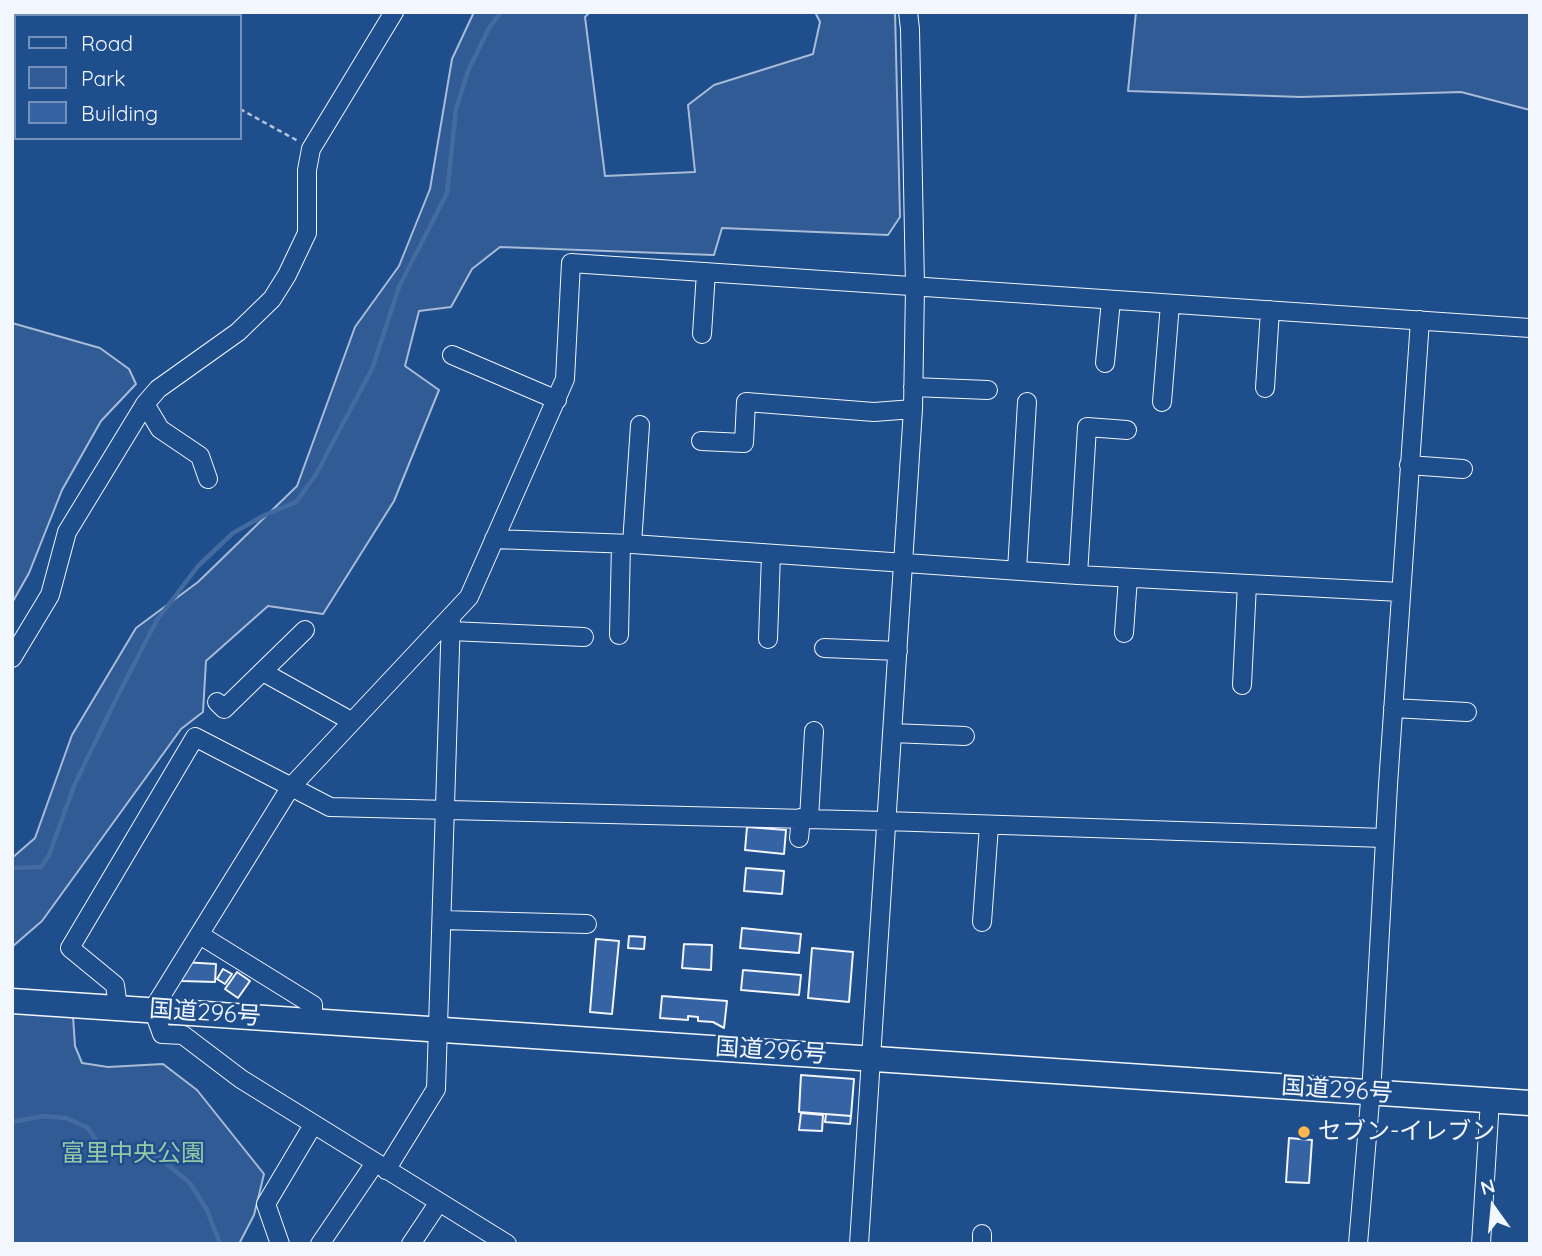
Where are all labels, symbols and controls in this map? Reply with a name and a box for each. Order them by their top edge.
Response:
legend [14,14,242,140]
text: Road [81,30,133,56]
text: Park [81,65,125,91]
text: Building [81,100,158,126]
street label: 国道296号 [148,995,262,1031]
street label: 国道296号 [714,1033,828,1069]
street label: 国道296号 [1280,1072,1394,1108]
place label: セブン-イレブン [1318,1118,1495,1146]
marker: セブン-イレブン [1296,1124,1312,1140]
park label: 富里中央公園 [61,1140,205,1168]
north arrow [1458,1172,1528,1242]
text: N [1478,1173,1497,1200]

